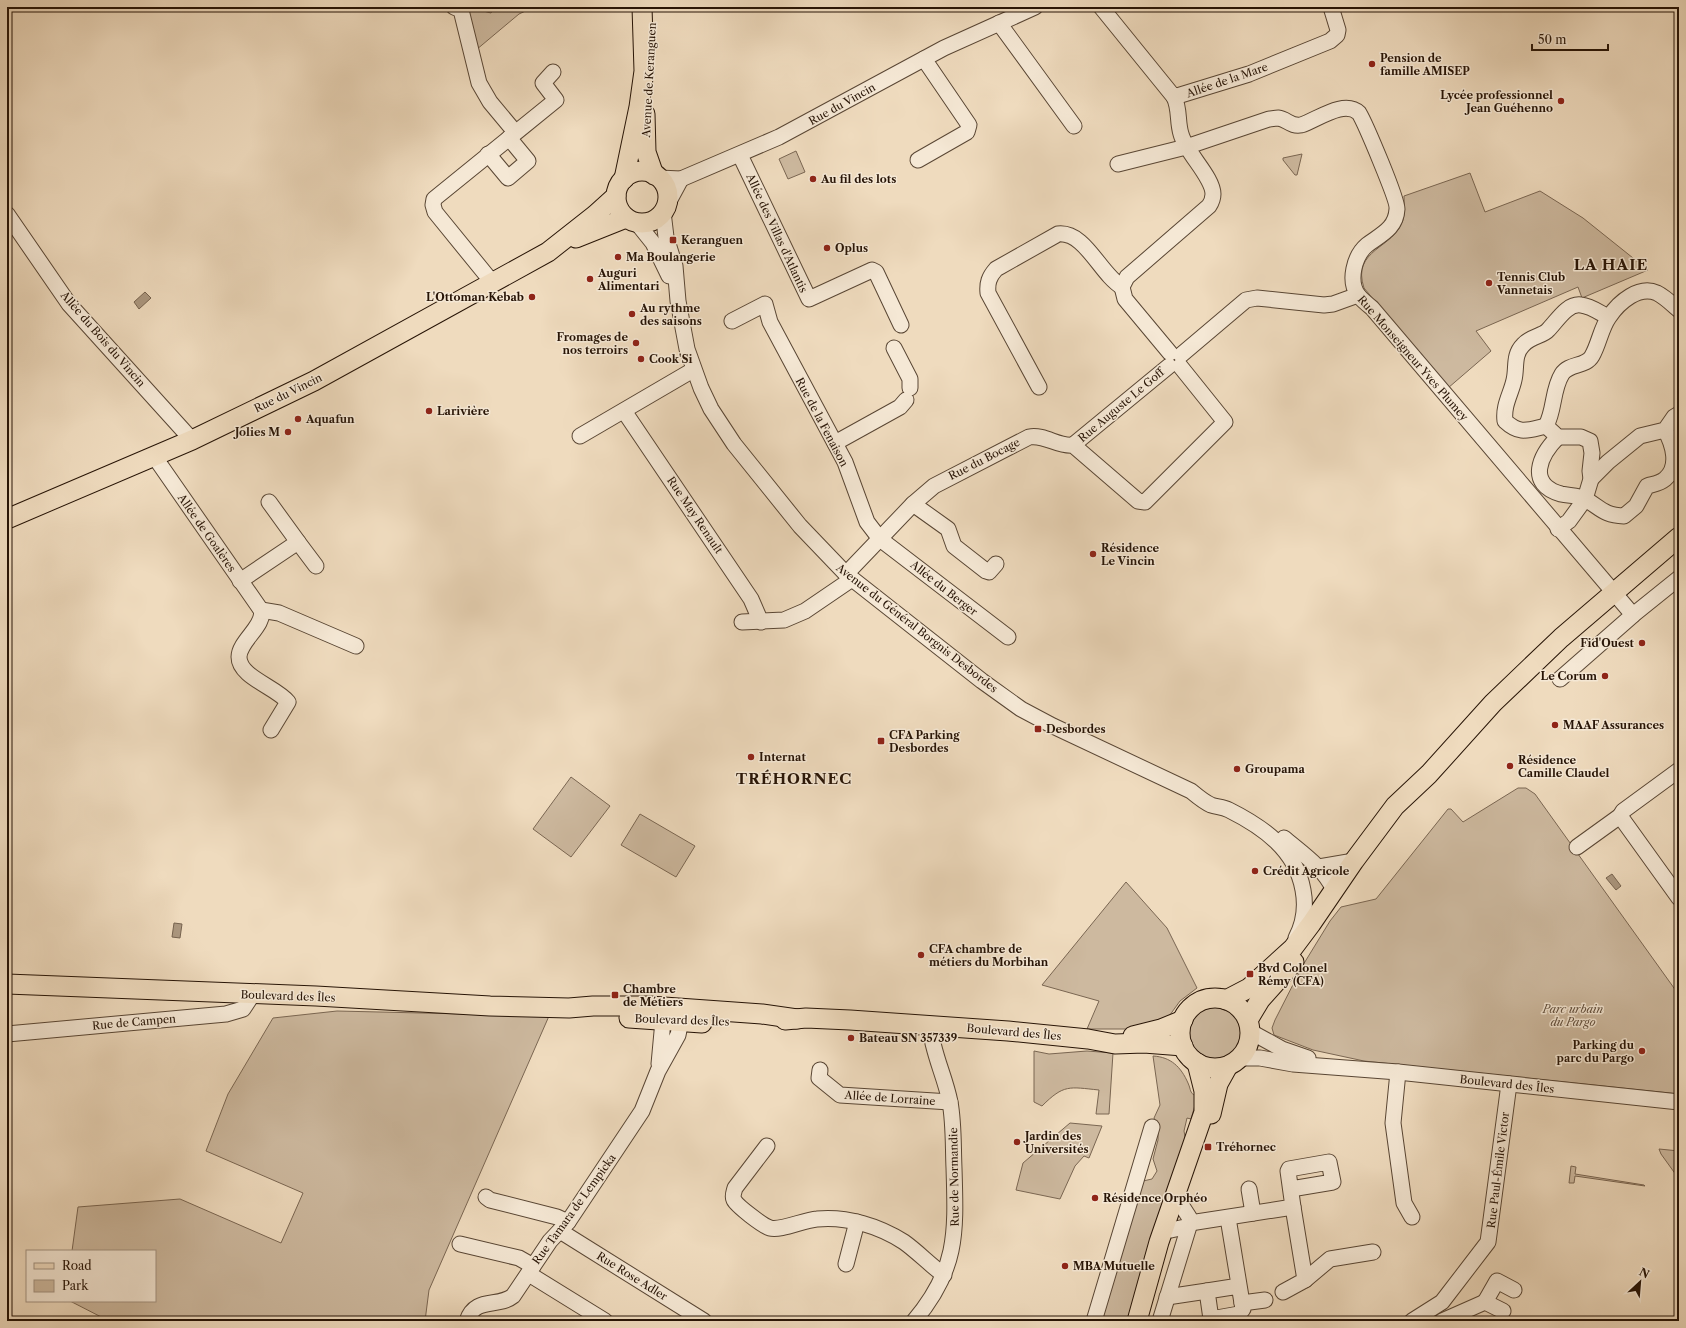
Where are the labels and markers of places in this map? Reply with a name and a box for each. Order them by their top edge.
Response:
place label: Pension de famille AMISEP [1380,51,1470,78]
marker: Pension de famille AMISEP [1367,59,1377,69]
place label: Lycée professionnel Jean Guéhenno [1440,88,1553,115]
marker: Lycée professionnel Jean Guéhenno [1556,96,1566,106]
place label: Au fil des lots [820,172,896,186]
marker: Au fil des lots [808,174,818,184]
place label: Keranguen [681,233,744,247]
marker: Keranguen [668,235,678,245]
place label: Oplus [835,241,868,255]
marker: Oplus [822,243,832,253]
place label: Ma Boulangerie [626,250,716,264]
marker: Ma Boulangerie [613,252,623,262]
place label: Auguri Alimentari [597,266,660,293]
place label: Tennis Club Vannetais [1496,270,1565,297]
marker: Auguri Alimentari [585,274,595,284]
marker: Tennis Club Vannetais [1484,278,1494,288]
place label: L'Ottoman Kebab [426,290,524,304]
marker: L'Ottoman Kebab [527,292,537,302]
place label: Au rythme des saisons [639,301,702,328]
marker: Au rythme des saisons [627,309,637,319]
place label: Fromages de nos terroirs [556,330,628,357]
marker: Fromages de nos terroirs [631,338,641,348]
place label: Cook'Si [649,352,693,366]
marker: Cook'Si [636,354,646,364]
place label: Larivière [437,404,490,418]
marker: Larivière [424,406,434,416]
place label: Aquafun [305,412,355,426]
marker: Aquafun [293,414,303,424]
place label: Jolies M [233,425,280,439]
marker: Jolies M [283,427,293,437]
place label: Résidence Le Vincin [1101,541,1160,568]
marker: Résidence Le Vincin [1088,549,1098,559]
place label: Fid'Ouest [1580,636,1635,650]
marker: Fid'Ouest [1637,638,1647,648]
place label: Le Corum [1541,669,1597,683]
marker: Le Corum [1600,671,1610,681]
place label: MAAF Assurances [1563,718,1664,732]
marker: MAAF Assurances [1550,720,1560,730]
place label: Desbordes [1046,722,1106,736]
marker: Desbordes [1033,724,1043,734]
place label: CFA Parking Desbordes [889,728,960,755]
marker: CFA Parking Desbordes [876,736,886,746]
place label: Internat [759,750,806,764]
marker: Internat [746,752,756,762]
place label: Résidence Camille Claudel [1518,753,1609,780]
marker: Résidence Camille Claudel [1505,761,1515,771]
place label: Groupama [1245,762,1306,776]
marker: Groupama [1232,764,1242,774]
place label: Crédit Agricole [1263,864,1350,878]
marker: Crédit Agricole [1250,866,1260,876]
place label: CFA chambre de métiers du Morbihan [929,942,1049,969]
marker: CFA chambre de métiers du Morbihan [916,950,926,960]
place label: Bvd Colonel Rémy (CFA) [1258,961,1327,988]
marker: Bvd Colonel Rémy (CFA) [1245,969,1255,979]
place label: Chambre de Métiers [623,982,683,1009]
marker: Chambre de Métiers [610,990,620,1000]
place label: Bateau SN 357339 [859,1031,958,1045]
marker: Bateau SN 357339 [846,1033,856,1043]
place label: Parking du parc du Pargo [1557,1038,1635,1065]
marker: Parking du parc du Pargo [1637,1046,1647,1056]
place label: Jardin des Universités [1023,1129,1089,1156]
marker: Jardin des Universités [1012,1137,1022,1147]
place label: Tréhornec [1216,1140,1276,1154]
marker: Tréhornec [1203,1142,1213,1152]
place label: Résidence Orphéo [1103,1191,1207,1205]
marker: Résidence Orphéo [1090,1193,1100,1203]
place label: MBA Mutuelle [1073,1259,1155,1273]
marker: MBA Mutuelle [1060,1261,1070,1271]

